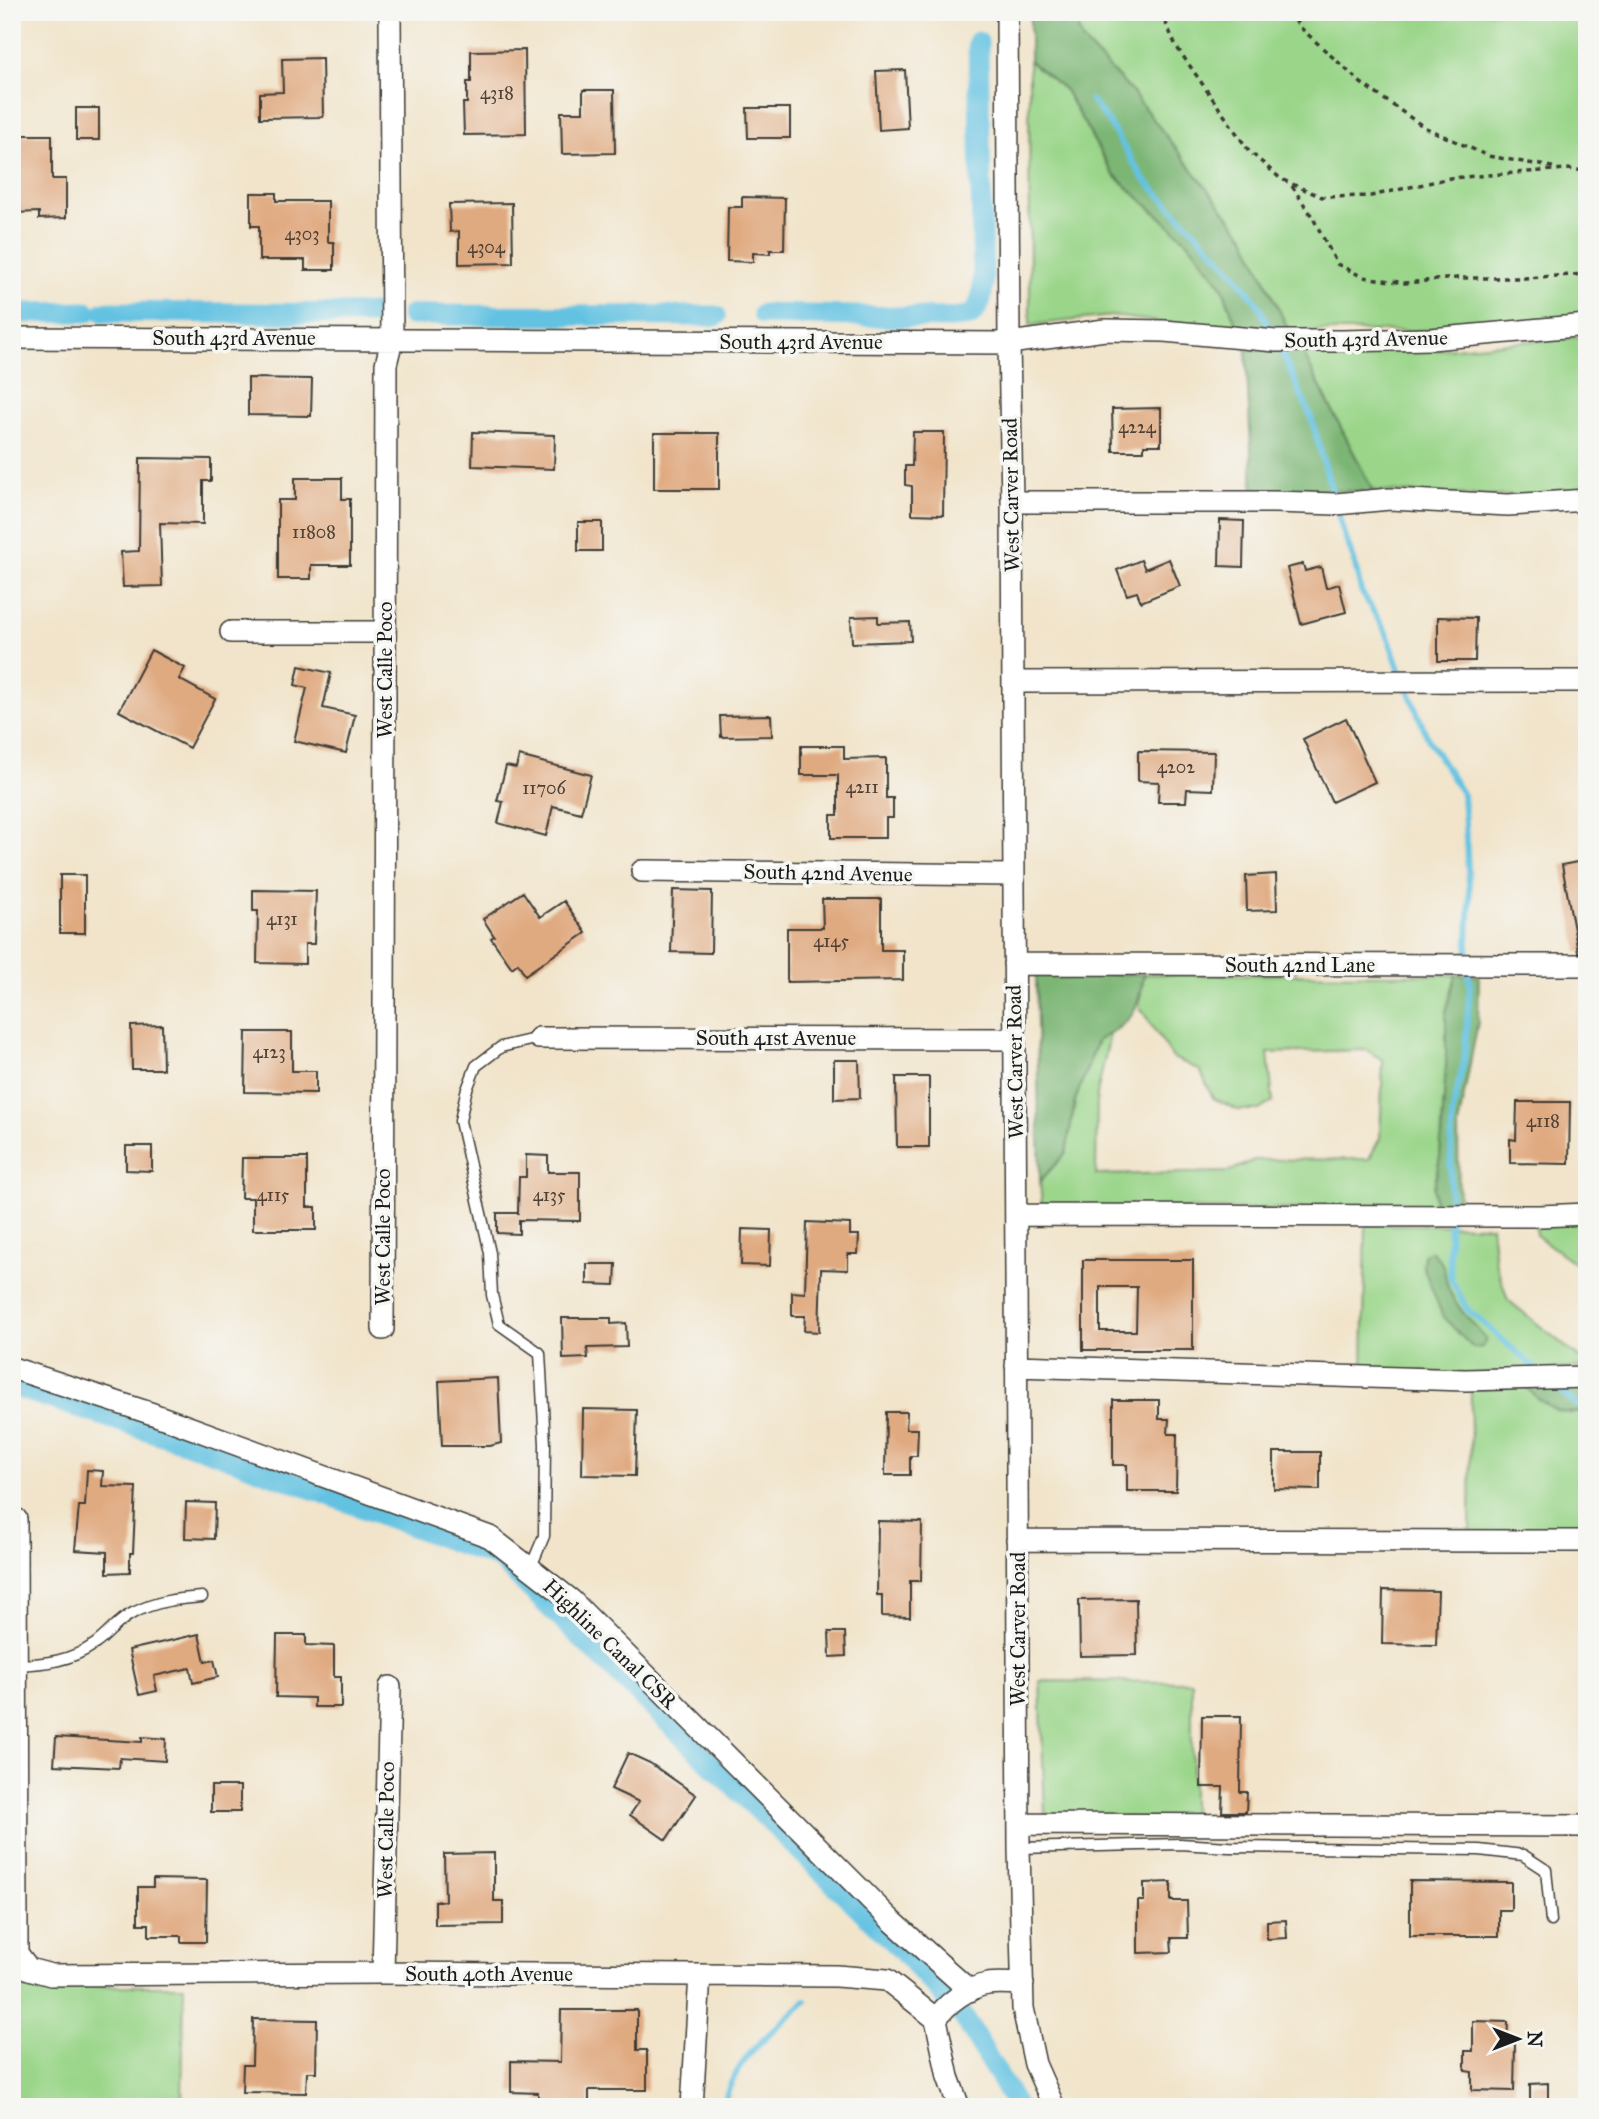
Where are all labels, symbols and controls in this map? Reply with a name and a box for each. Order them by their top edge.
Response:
house number: 4318 [480,82,514,104]
house number: 4303 [285,223,319,245]
house number: 4304 [467,236,506,258]
street label: South 43rd Avenue [152,325,316,351]
street label: South 43rd Avenue [1284,325,1448,353]
street label: South 43rd Avenue [719,329,883,355]
house number: 4224 [1118,416,1157,438]
street label: West Carver Road [997,417,1025,572]
house number: 11808 [292,521,336,543]
street label: West Calle Poco [372,601,398,739]
house number: 4202 [1157,756,1195,778]
house number: 4211 [845,776,879,798]
house number: 11706 [522,777,567,799]
street label: South 42nd Avenue [743,859,913,887]
house number: 4131 [266,908,298,930]
house number: 4145 [813,930,849,952]
street label: South 42nd Lane [1225,952,1376,978]
street label: West Carver Road [1001,984,1029,1139]
street label: South 41st Avenue [696,1025,856,1051]
house number: 4123 [252,1041,286,1063]
house number: 4118 [1526,1110,1560,1132]
street label: West Calle Poco [370,1168,396,1306]
house number: 4115 [257,1184,290,1206]
house number: 4135 [533,1184,566,1206]
street label: West Carver Road [1005,1551,1031,1706]
street label: Highline Canal CSR [538,1573,683,1715]
street label: West Calle Poco [372,1761,400,1899]
street label: South 40th Avenue [405,1961,573,1987]
north arrow [1484,2004,1554,2074]
text: N [1523,2031,1546,2047]

